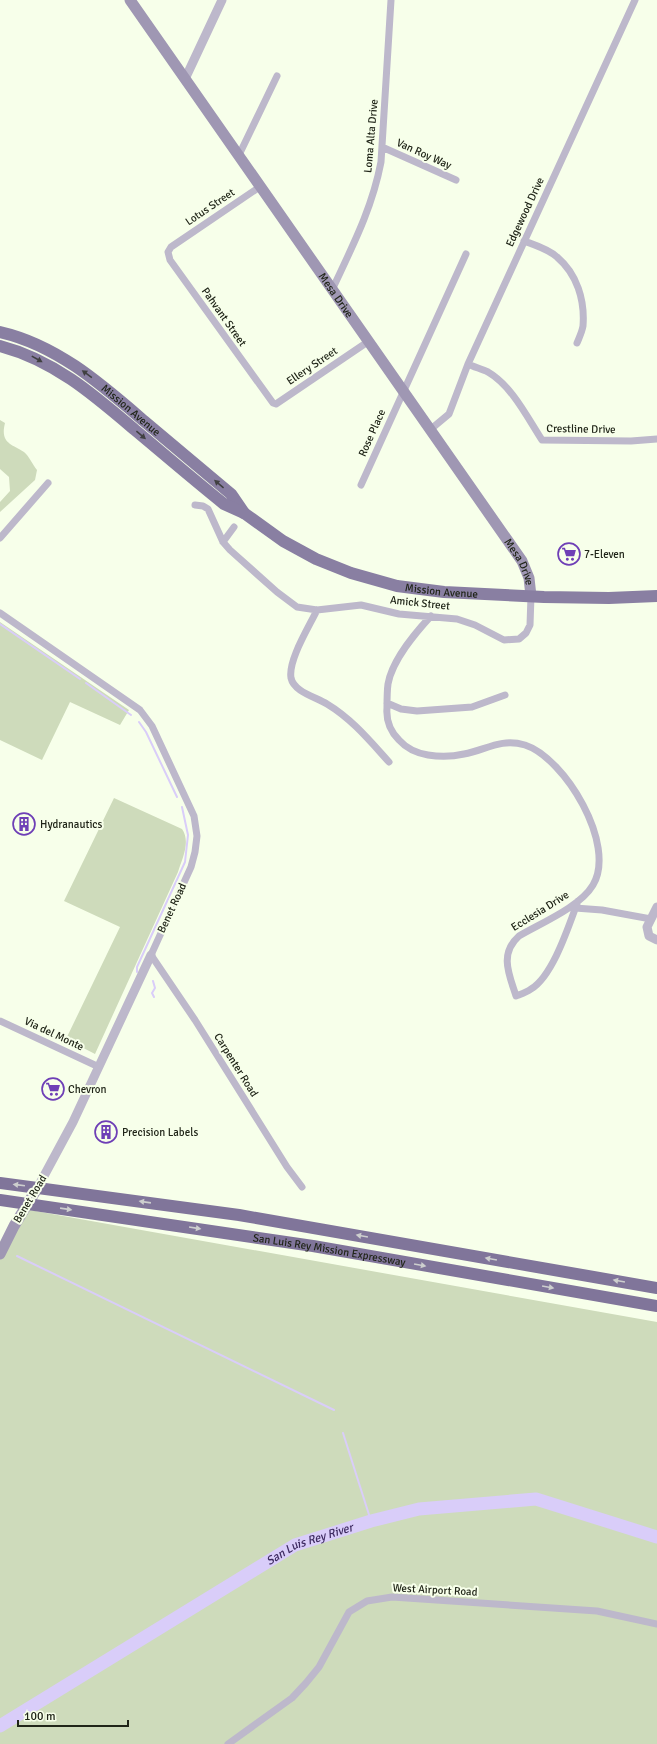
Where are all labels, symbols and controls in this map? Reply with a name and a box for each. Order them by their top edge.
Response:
street label: Loma Alta Drive [361,99,381,173]
street label: Van Roy Way [394,136,454,172]
street label: Edgewood Drive [503,175,547,249]
street label: Lotus Street [183,186,237,228]
street label: Mesa Drive [316,270,356,320]
street label: Pahvant Street [199,285,249,349]
street label: Ellery Street [284,344,340,388]
one-way arrow [31,355,43,362]
one-way arrow [81,370,92,378]
street label: Mission Avenue [99,381,163,438]
street label: Rose Place [356,407,388,459]
street label: Crestline Drive [546,422,616,436]
one-way arrow [136,431,147,440]
one-way arrow [214,479,224,488]
street label: Mesa Drive [502,536,536,586]
supermarket icon: 7-Eleven [556,541,582,567]
place label: 7-Eleven [584,548,625,561]
street label: Mission Avenue [404,581,478,600]
street label: Amick Street [389,593,451,613]
building icon: Hydranautics [11,811,37,837]
place label: Hydranautics [40,818,103,831]
street label: Benet Road [155,881,189,935]
street label: Ecclesia Drive [509,888,571,934]
street label: Via del Monte [22,1015,86,1053]
street label: Carpenter Road [211,1031,261,1099]
supermarket icon: Chevron [40,1076,66,1102]
place label: Chevron [68,1083,107,1096]
building icon: Precision Labels [93,1119,119,1145]
place label: Precision Labels [122,1126,198,1139]
street label: Benet Road [11,1173,49,1225]
one-way arrow [13,1182,25,1188]
one-way arrow [138,1199,151,1205]
one-way arrow [60,1206,73,1212]
one-way arrow [189,1225,201,1231]
street label: San Luis Rey Mission Expressway [252,1231,407,1269]
one-way arrow [356,1233,369,1239]
one-way arrow [484,1255,497,1261]
one-way arrow [414,1262,426,1268]
one-way arrow [612,1278,625,1284]
one-way arrow [542,1285,554,1291]
water label: San Luis Rey River [263,1519,356,1568]
street label: West Airport Road [392,1581,478,1599]
scale bar [18,1702,128,1728]
text: 100 m [24,1709,56,1724]

